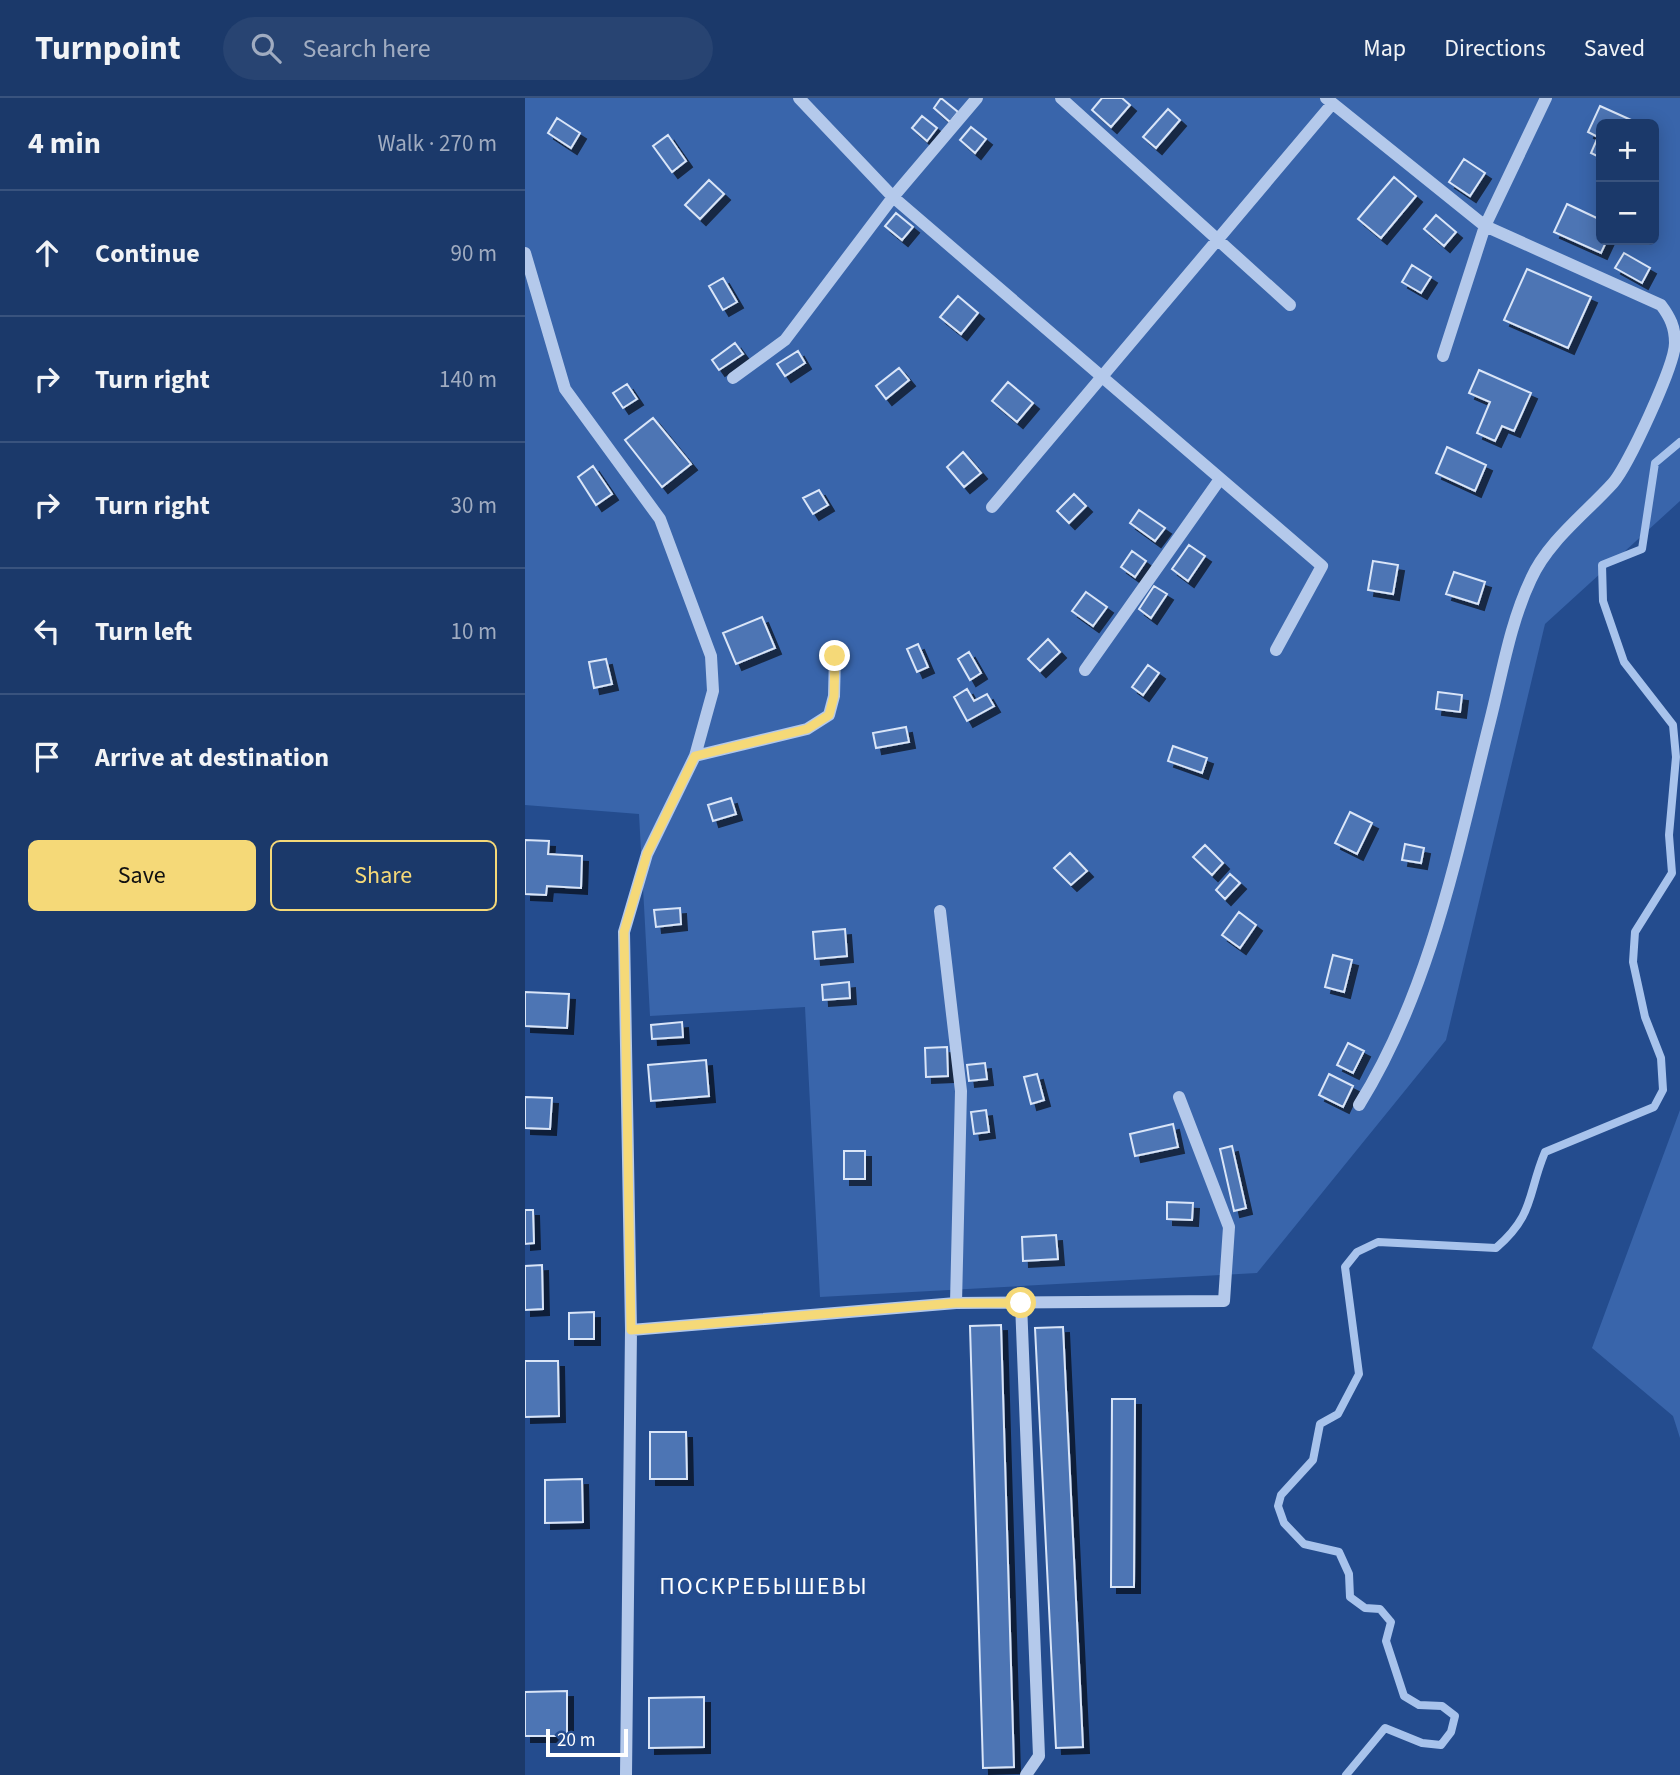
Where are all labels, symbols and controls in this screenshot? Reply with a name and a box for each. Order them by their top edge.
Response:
search box [223,17,713,80]
text: Turnpoint [35,25,181,72]
icon: search [247,29,285,67]
text: Search here [303,30,431,67]
text: Map [1363,31,1406,66]
text: Directions [1444,31,1546,66]
text: Saved [1584,31,1645,66]
map controls [1596,119,1659,245]
button: + [1596,119,1659,182]
text: 4 min [28,122,101,165]
text: Walk · 270 m [378,127,497,160]
button: − [1596,182,1659,245]
icon: ahead [28,234,66,272]
text: Continue [95,235,200,272]
text: 90 m [450,237,497,270]
icon: right [28,360,66,398]
text: Turn right [95,361,210,398]
text: 140 m [439,363,497,396]
icon: right [28,486,66,524]
text: Turn right [95,487,210,524]
text: 30 m [450,489,497,522]
icon: left [28,612,66,650]
text: Turn left [95,613,192,650]
text: 10 m [450,615,497,648]
route end [819,640,850,671]
icon: arrive [28,738,66,776]
text: Arrive at destination [95,739,329,776]
button: Save [28,840,256,911]
button: Share [270,840,497,911]
route start [1005,1287,1036,1318]
district label: ПОСКРЕБЫШЕВЫ [659,1569,869,1604]
scale bar [546,1726,628,1758]
text: 20 m [557,1727,595,1754]

